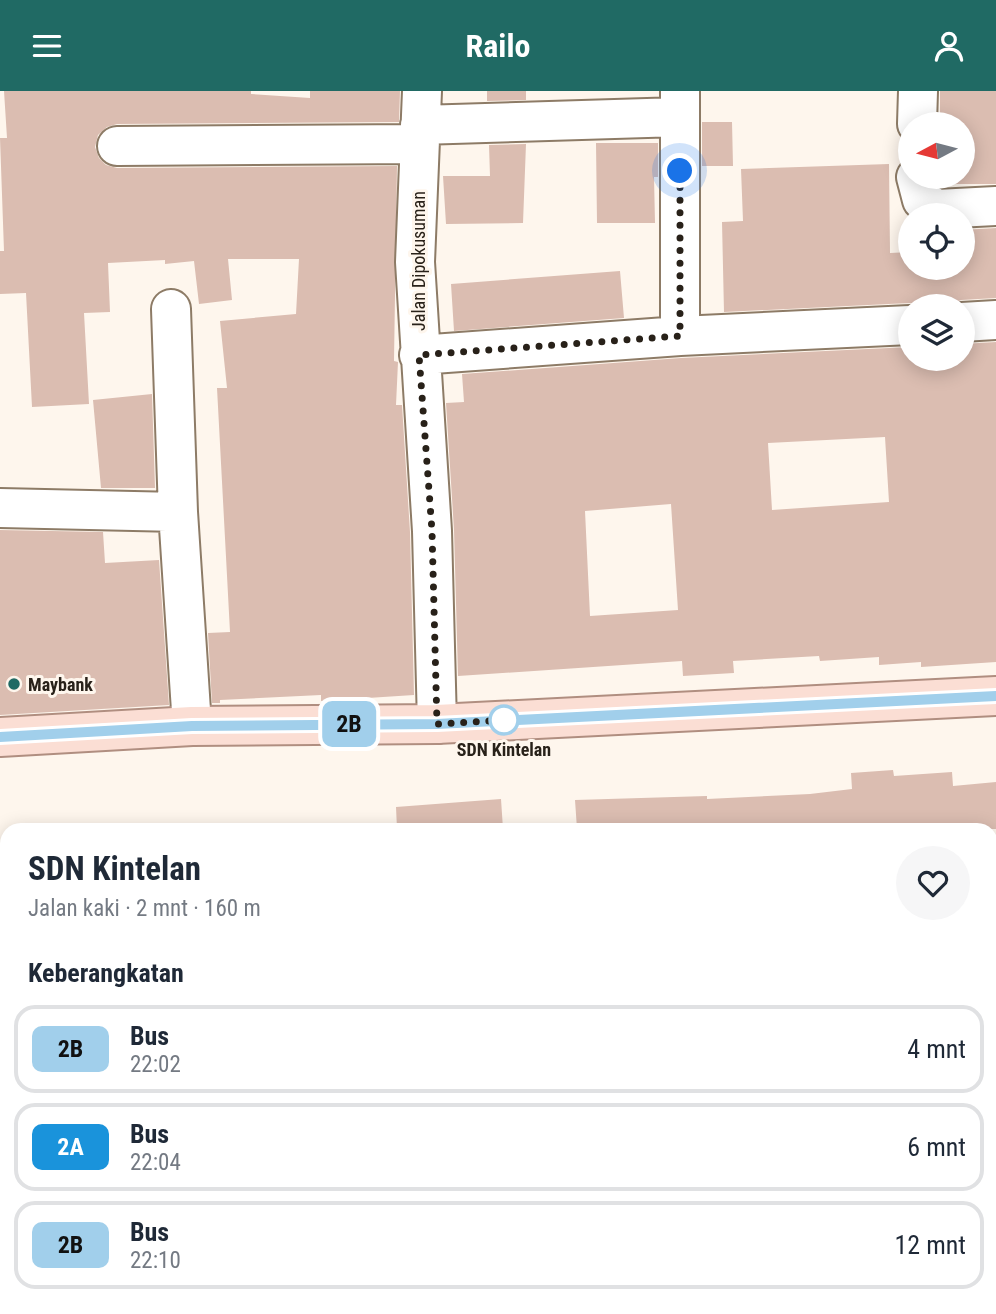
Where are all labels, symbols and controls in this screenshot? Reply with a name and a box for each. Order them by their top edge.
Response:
icon: menu [28,27,66,65]
text: Railo [466,27,530,65]
icon: person [930,27,968,65]
north arrow [898,112,975,189]
map controls [898,112,975,371]
your location [662,153,697,188]
street label: Jalan Dipokusuman [408,191,429,331]
button: locate [898,203,975,280]
button: layers [898,294,975,371]
place label: Maybank [28,674,93,695]
marker: Maybank [6,676,22,692]
line badge: 2B [318,701,380,747]
marker: SDN Kintelan [489,705,519,735]
text: 2B [336,710,362,738]
place label: SDN Kintelan [457,739,551,760]
button: heart [896,846,970,920]
text: SDN Kintelan [28,849,201,888]
text: Jalan kaki · 2 mnt · 160 m [28,895,261,922]
text: Keberangkatan [28,958,184,988]
text: Bus [130,1021,169,1051]
text: 4 mnt [907,1034,966,1064]
text: 2B [58,1035,83,1063]
text: 22:02 [130,1051,181,1078]
text: Bus [130,1119,169,1149]
text: 6 mnt [907,1132,966,1162]
text: 2A [57,1133,84,1161]
text: 22:04 [130,1149,181,1176]
text: Bus [130,1217,169,1247]
text: 12 mnt [895,1230,966,1260]
text: 2B [58,1231,83,1259]
text: 22:10 [130,1247,181,1274]

